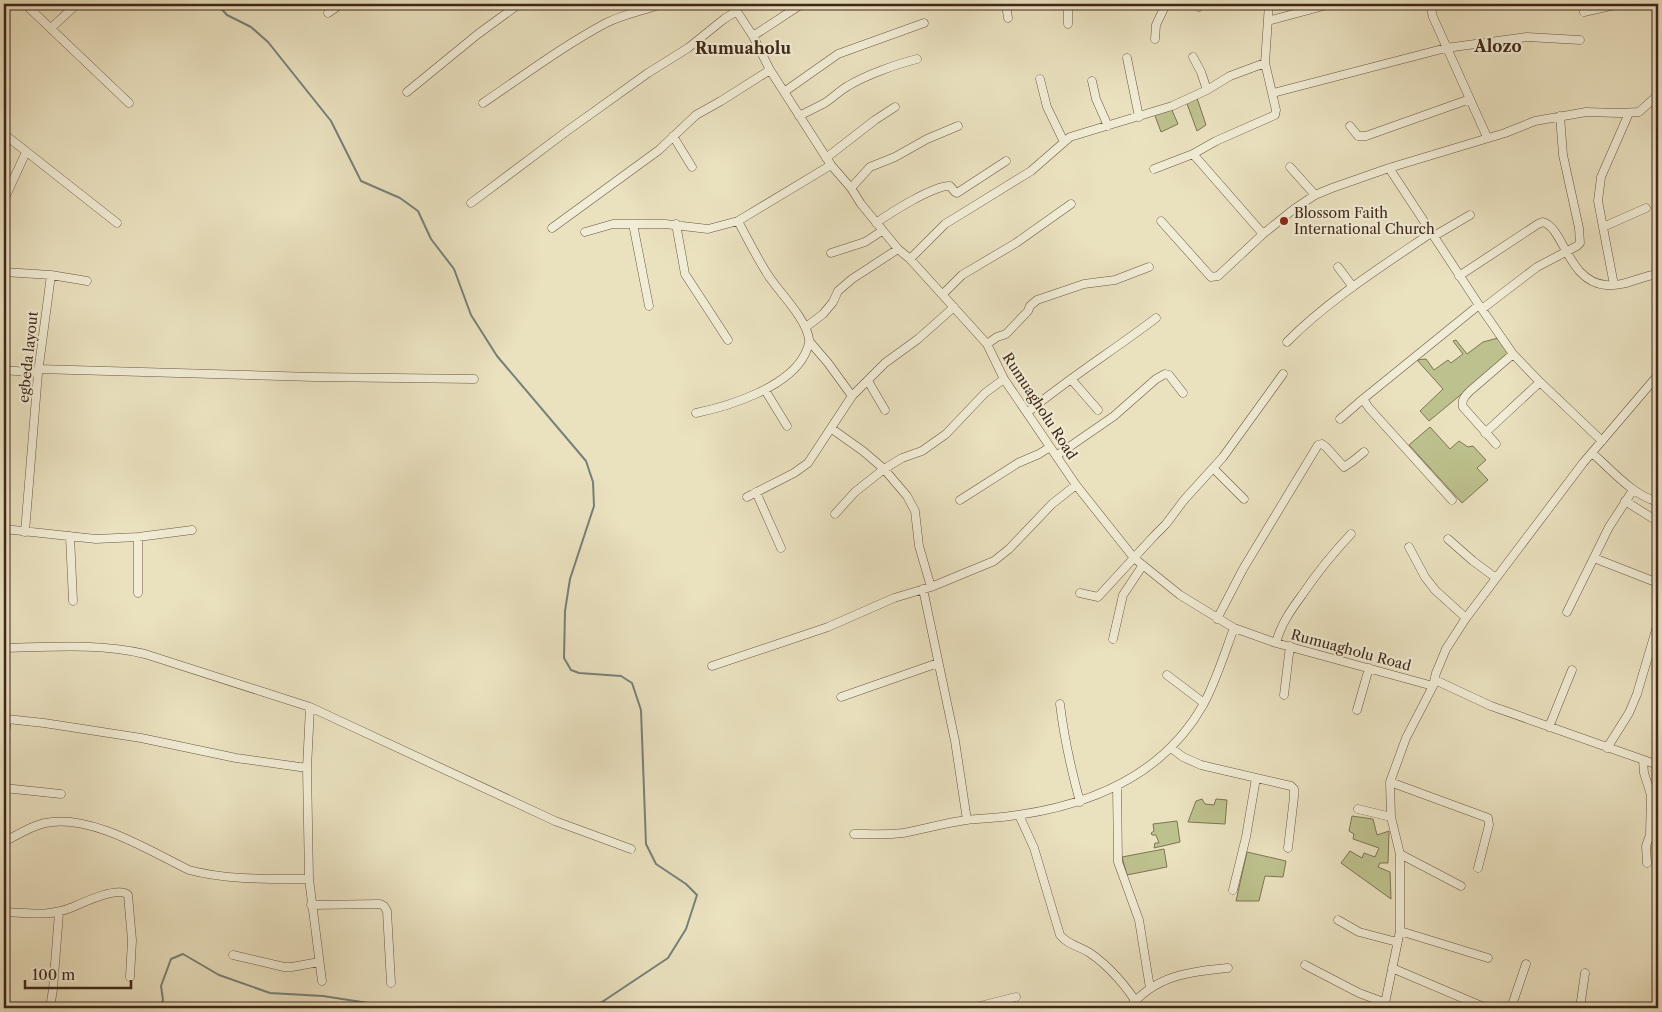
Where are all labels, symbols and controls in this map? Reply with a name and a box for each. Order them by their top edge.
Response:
district label: Alozo [1473,36,1522,56]
district label: Rumuaholu [695,38,791,58]
place label: Blossom Faith International Church [1294,204,1435,238]
marker: Blossom Faith International Church [1278,215,1290,227]
street label: egbeda layout [14,310,42,404]
street label: Rumuagholu Road [999,349,1082,463]
street label: Rumuagholu Road [1289,625,1414,675]
scale bar [25,957,131,989]
text: 100 m [32,965,75,984]

